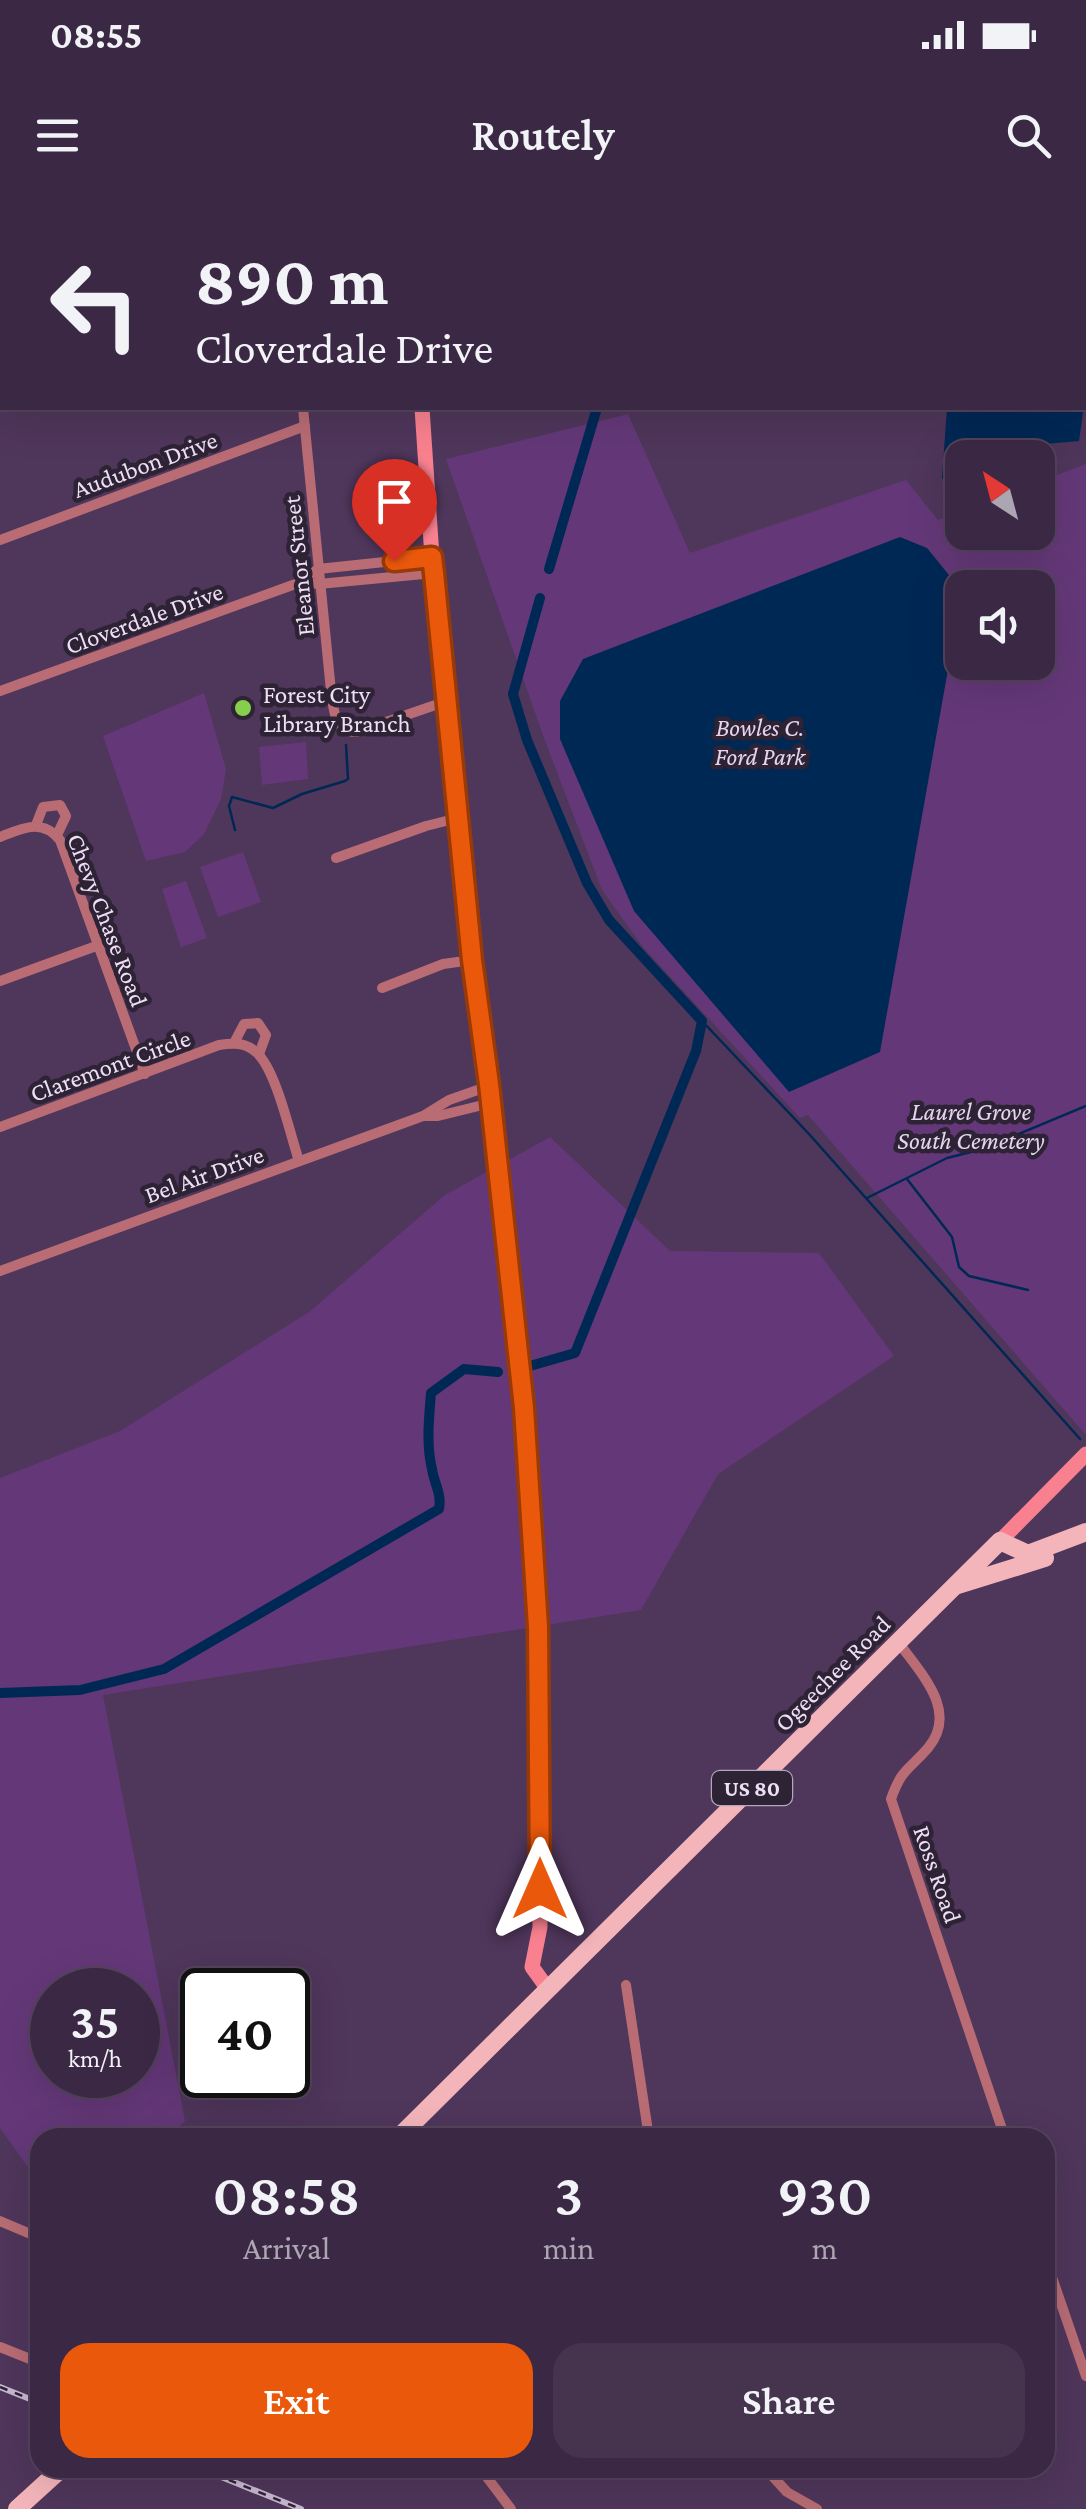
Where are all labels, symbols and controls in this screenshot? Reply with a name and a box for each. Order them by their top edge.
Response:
text: 08:55 [50,14,143,56]
icon: menu [30,108,85,163]
icon: search [1001,108,1056,163]
text: Routely [471,110,615,160]
icon: left [30,240,160,370]
text: 890 m [195,241,389,319]
text: Cloverdale Drive [195,323,493,373]
street label: Audubon Drive [69,426,221,503]
north arrow [945,440,1055,550]
map controls [945,440,1055,680]
pin [352,459,437,562]
icon: arrive [367,474,422,529]
street label: Eleanor Street [278,494,319,637]
button: sound [945,570,1055,680]
street label: Cloverdale Drive [62,577,227,659]
place label: Forest City Library Branch [263,681,411,738]
marker: Forest City Library Branch [232,697,254,719]
park label: Bowles C. Ford Park [715,714,806,770]
street label: Chevy Chase Road [61,830,153,1011]
street label: Claremont Circle [26,1024,194,1107]
park label: Laurel Grove South Cemetery [897,1098,1045,1155]
street label: Bel Air Drive [141,1140,267,1208]
street label: Ogeechee Road [769,1610,896,1737]
road number: US 80 [712,1771,792,1805]
street label: Ross Road [908,1822,967,1926]
position arrow [488,1837,592,1941]
speed limit sign: 40 [180,1968,310,2098]
text: 35 [71,1993,119,2049]
text: km/h [68,2045,122,2072]
text: 08:58 [213,2161,361,2228]
text: 3 [554,2161,583,2228]
text: 930 [777,2161,872,2228]
text: Arrival [243,2230,330,2266]
text: min [543,2230,594,2266]
text: m [812,2230,838,2266]
button: Exit [60,2343,533,2458]
button: Share [553,2343,1025,2458]

